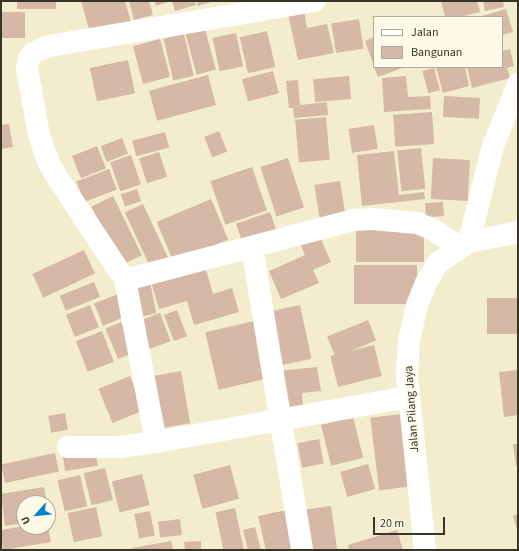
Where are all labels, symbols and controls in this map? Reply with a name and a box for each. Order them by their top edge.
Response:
legend [373,16,503,68]
text: Jalan [411,24,438,41]
text: Bangunan [411,44,462,61]
street label: Jalan Pilang Jaya [402,365,422,453]
north arrow [16,495,56,535]
scale bar [375,509,447,535]
text: U [17,514,34,527]
text: 20 m [380,515,404,532]

